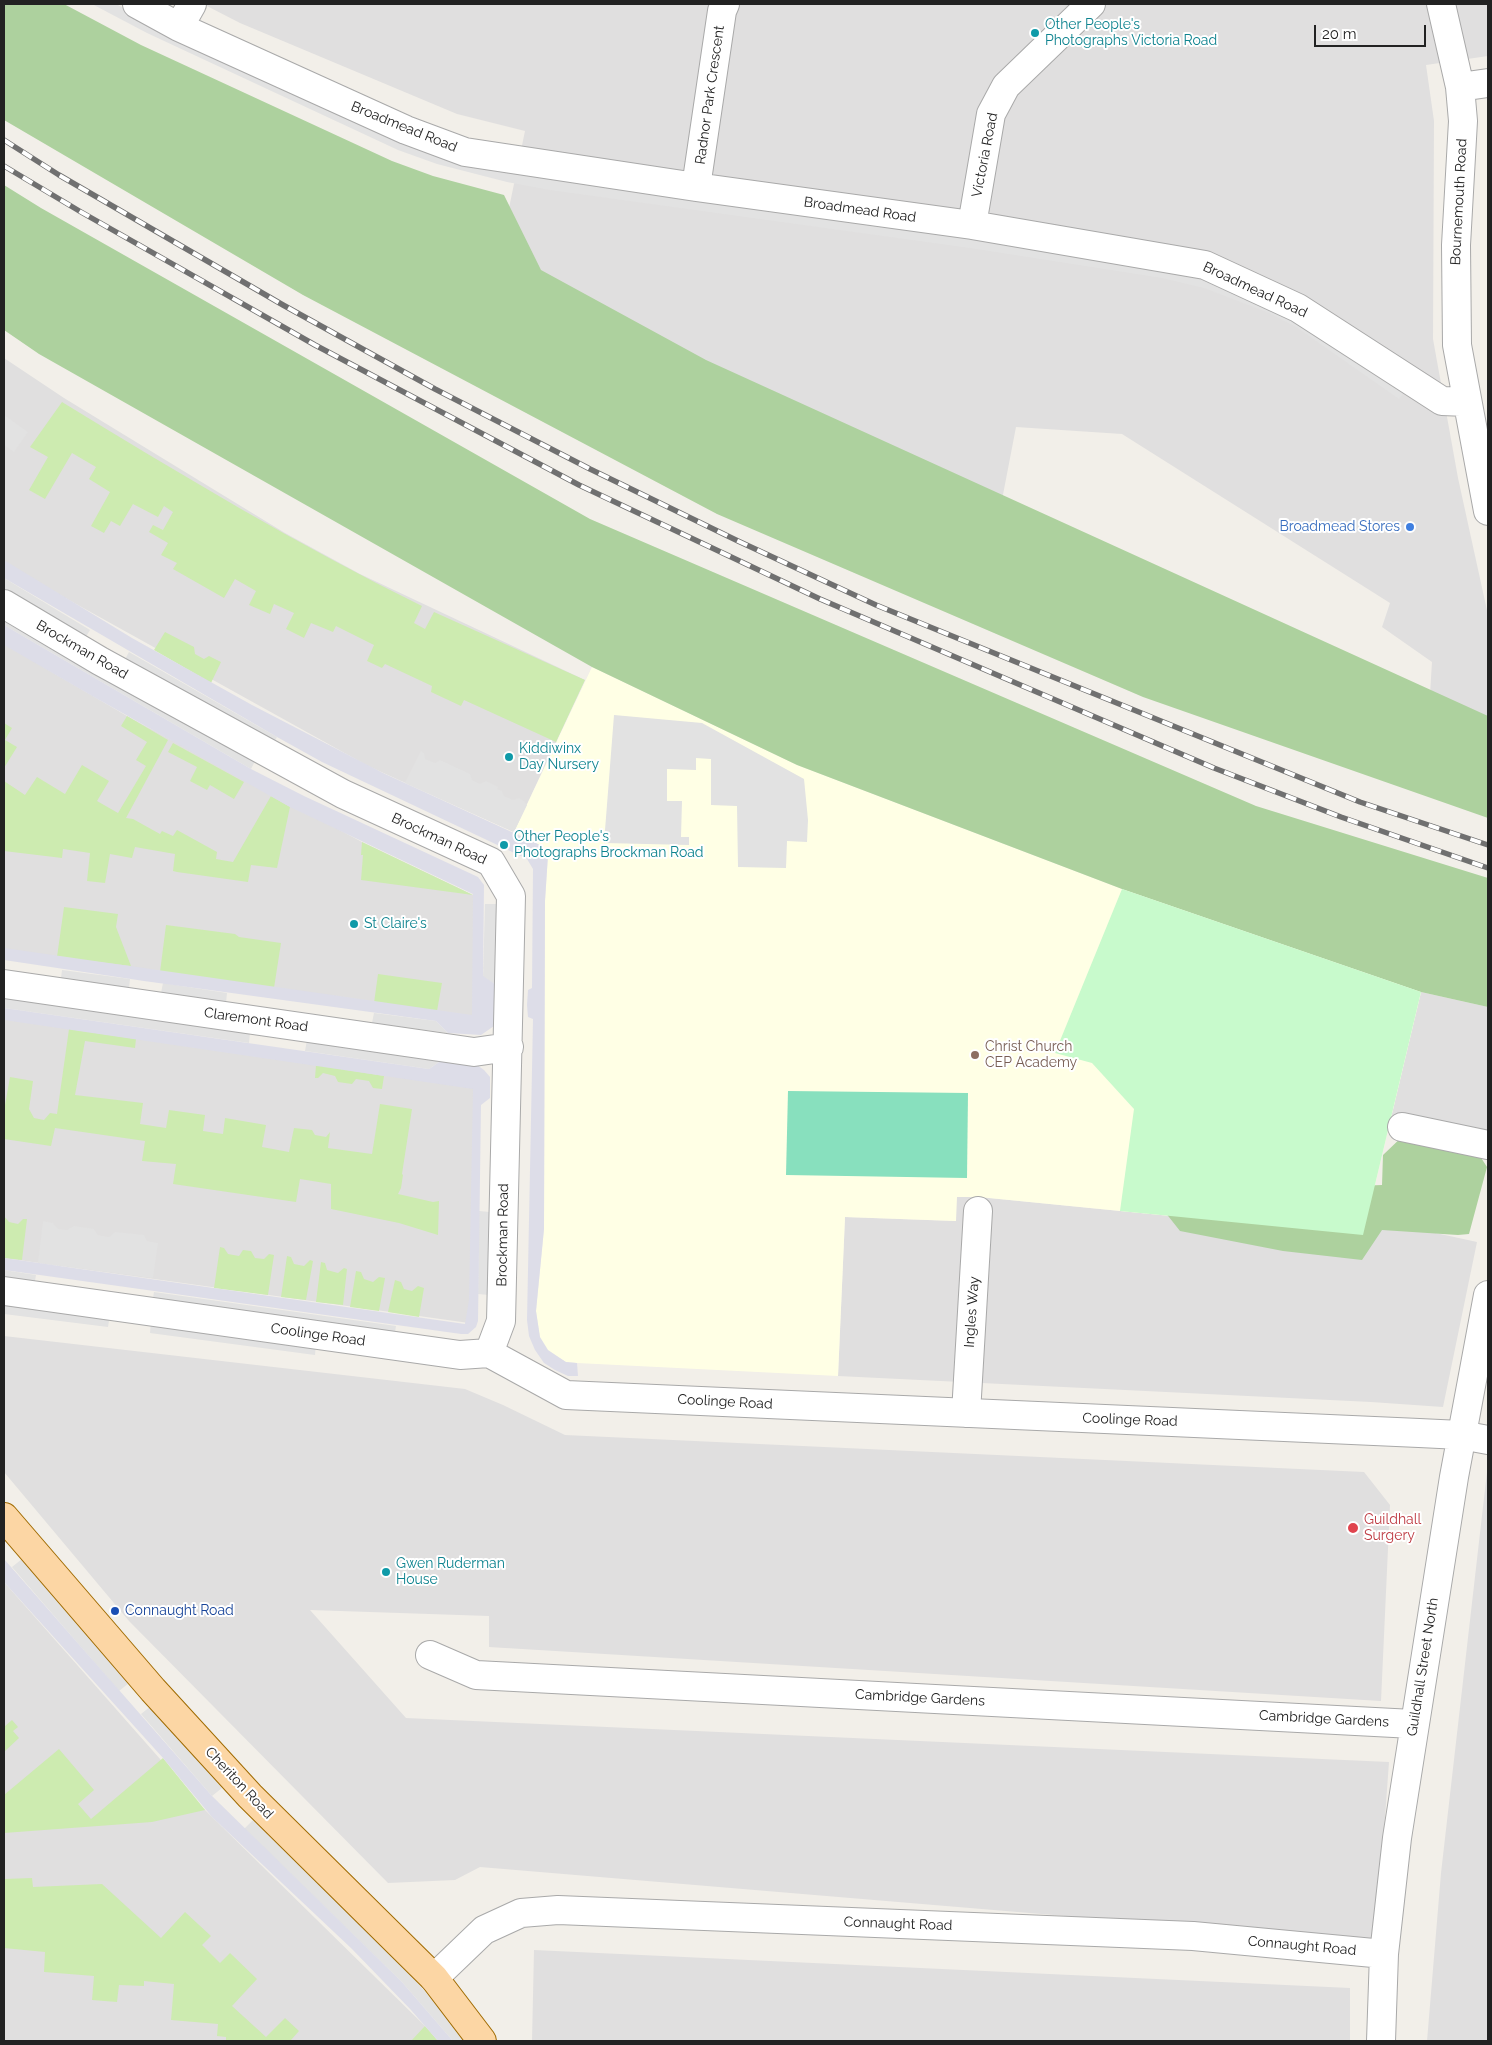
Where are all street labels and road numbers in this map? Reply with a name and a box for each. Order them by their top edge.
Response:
street label: Radnor Park Crescent [692,24,728,166]
street label: Broadmead Road [348,98,460,156]
street label: Victoria Road [969,111,1001,199]
street label: Bournemouth Road [1447,138,1471,266]
street label: Broadmead Road [803,194,917,226]
street label: Broadmead Road [1200,258,1310,322]
street label: Brockman Road [33,617,131,683]
street label: Brockman Road [389,810,489,868]
street label: Claremont Road [203,1004,309,1036]
street label: Brockman Road [494,1183,512,1287]
street label: Ingles Way [961,1276,983,1348]
street label: Coolinge Road [270,1320,366,1350]
street label: Coolinge Road [677,1391,773,1413]
street label: Coolinge Road [1082,1410,1178,1430]
street label: Guildhall Street North [1404,1597,1442,1737]
street label: Cambridge Gardens [855,1686,985,1710]
street label: Cambridge Gardens [1259,1707,1389,1731]
street label: Cheriton Road [201,1744,277,1822]
street label: Connaught Road [843,1914,953,1934]
street label: Connaught Road [1247,1933,1357,1959]

